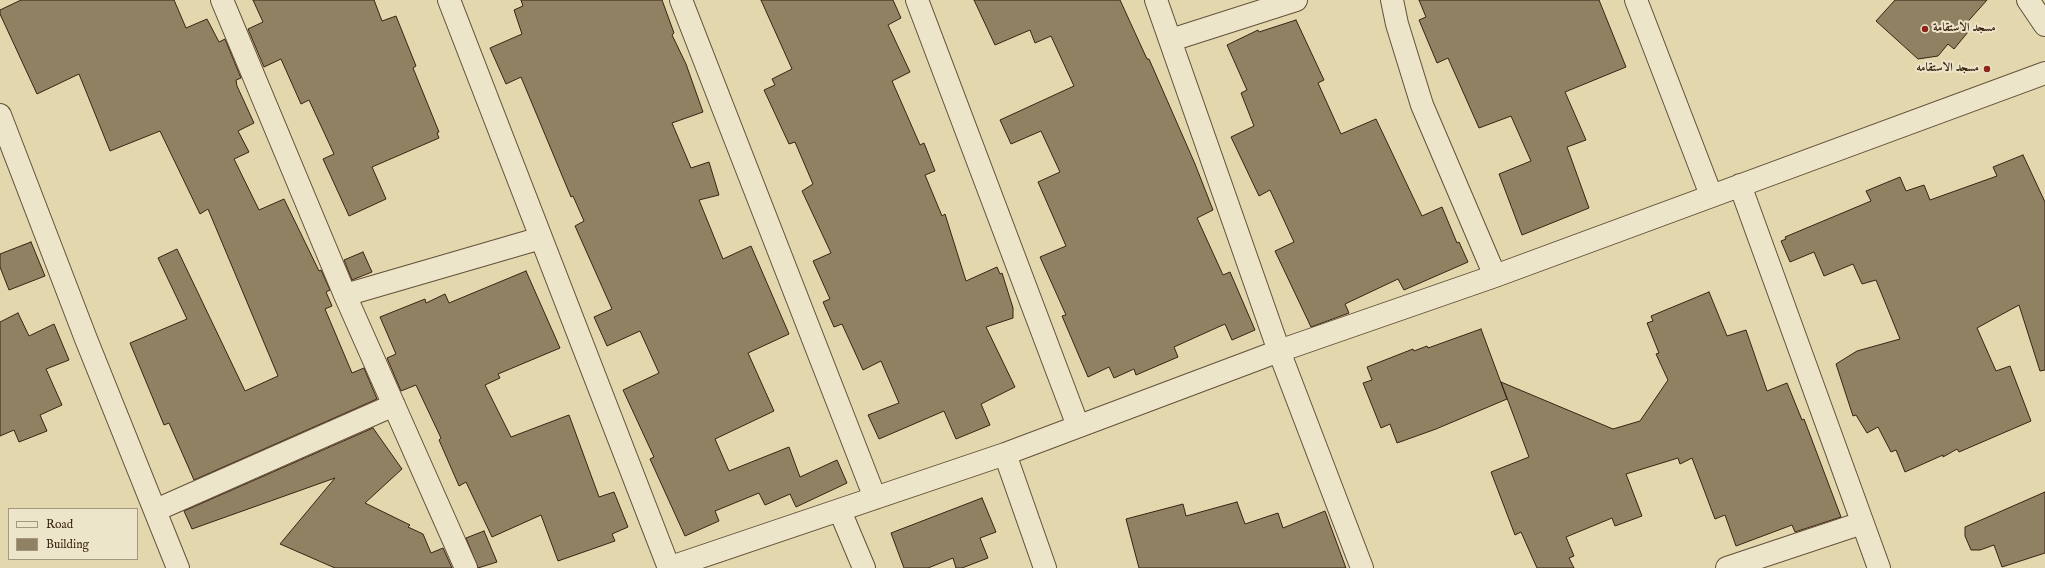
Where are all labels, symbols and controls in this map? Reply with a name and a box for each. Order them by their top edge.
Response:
place label: مسجد الاستقامة [1933,22,1996,36]
marker: مسجد الاستقامة [1920,24,1930,34]
place label: مسجد الاستقامه [1916,62,1979,76]
marker: مسجد الاستقامه [1982,64,1992,74]
legend [8,508,138,560]
text: Road [46,517,73,532]
text: Building [46,537,89,552]

